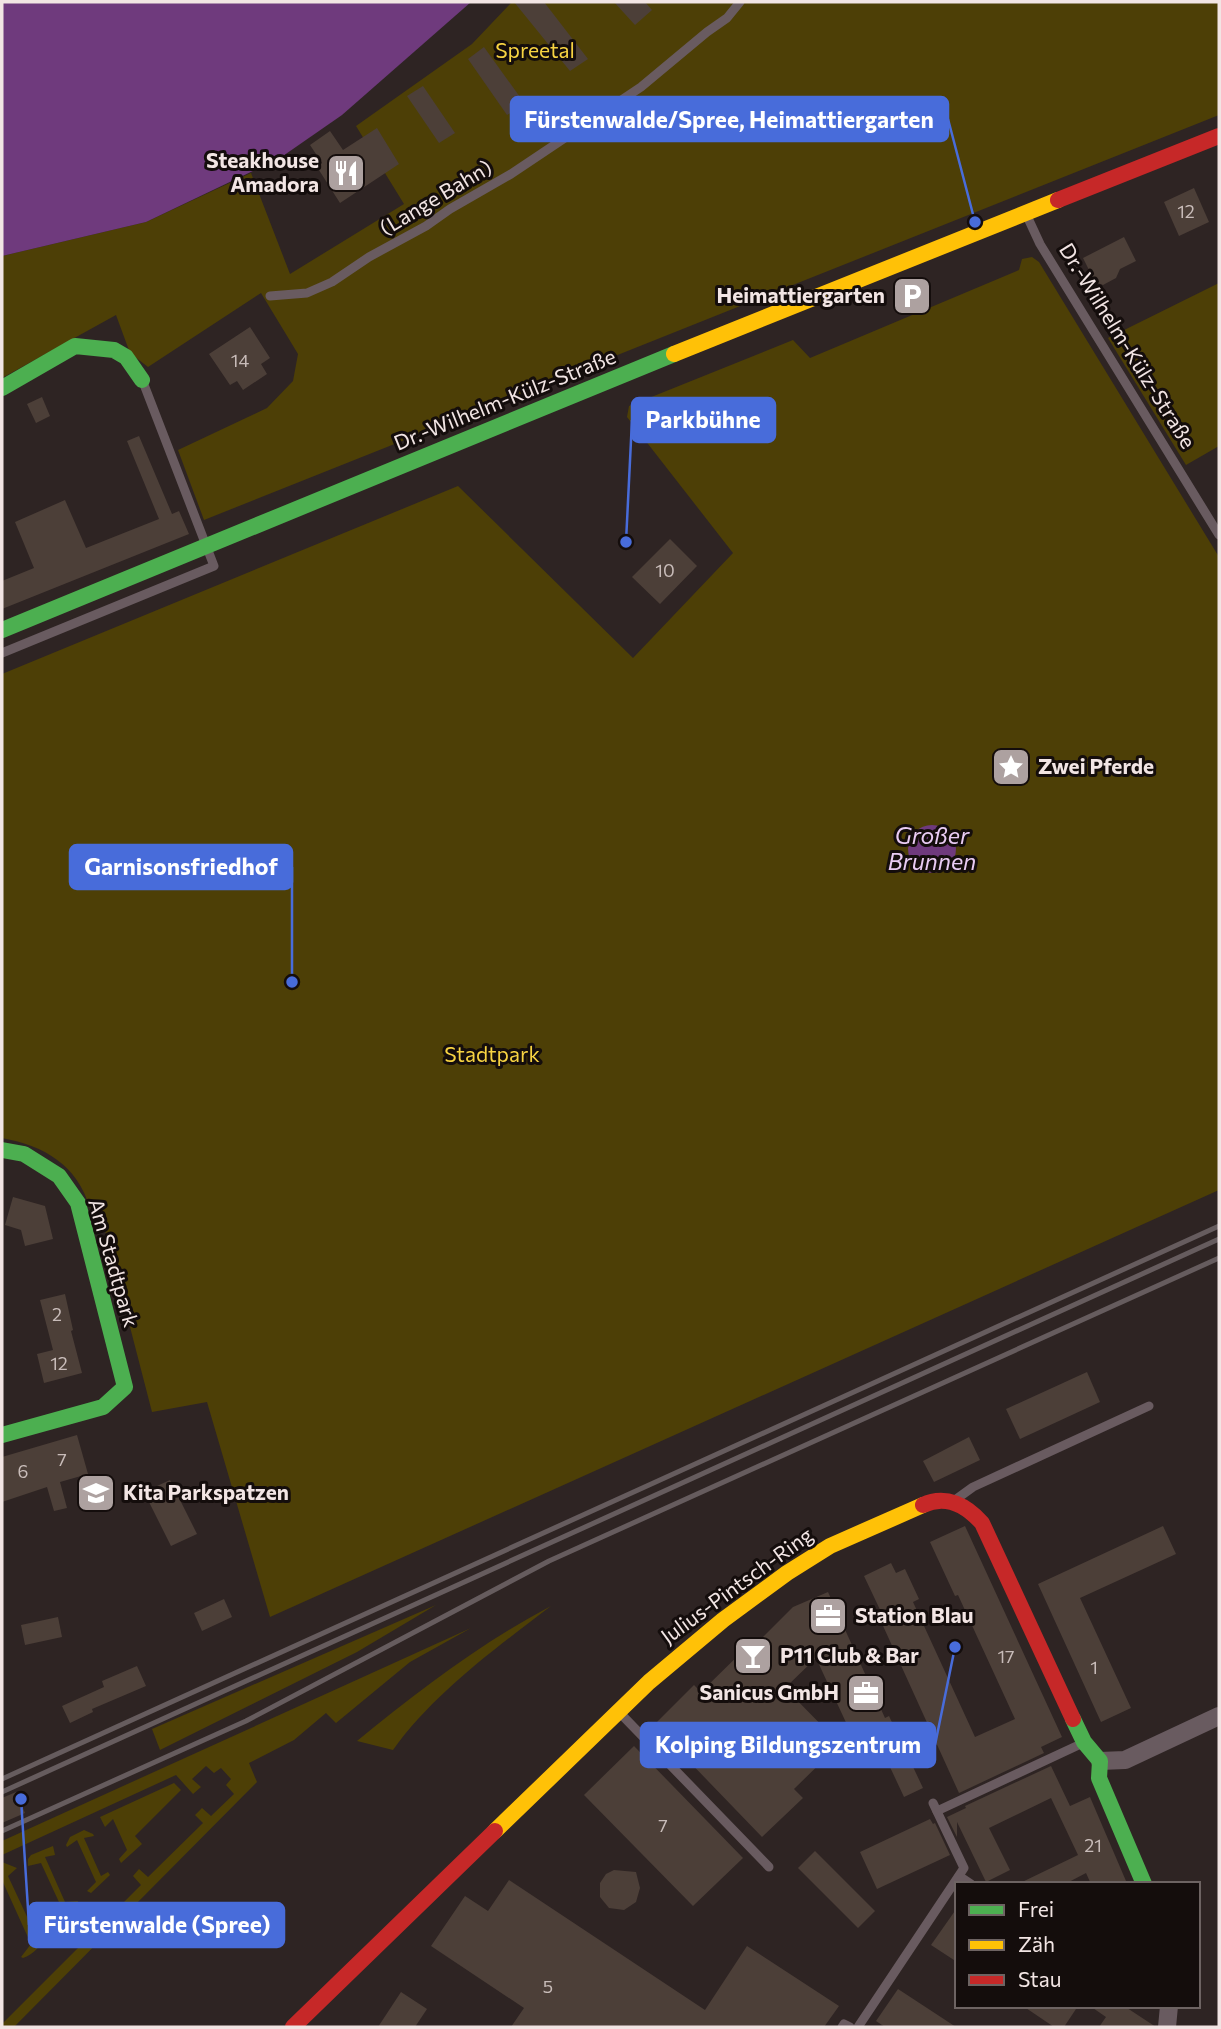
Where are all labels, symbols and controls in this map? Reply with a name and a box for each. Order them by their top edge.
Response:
park label: Spreetal [495,37,575,62]
callout: Fürstenwalde/Spree, Heimattiergarten [511,97,948,141]
text: Fürstenwalde/Spree, Heimattiergarten [524,105,934,133]
place label: Steakhouse Amadora [206,147,319,196]
restaurant icon: Steakhouse Amadora [325,152,367,194]
street label: (Lange Bahn) [375,154,496,240]
house number: 12 [1177,200,1195,222]
street label: Dr.-Wilhelm-Külz-Straße [1055,238,1202,452]
parking icon: Heimattiergarten [891,275,933,317]
place label: Heimattiergarten [716,282,885,307]
street label: Dr.-Wilhelm-Külz-Straße [390,343,619,455]
house number: 14 [231,349,249,371]
callout: Parkbühne [632,398,775,442]
text: Parkbühne [645,405,761,433]
house number: 10 [655,559,675,581]
place icon: Zwei Pferde [990,746,1032,788]
place label: Zwei Pferde [1038,753,1154,778]
water label: Großer Brunnen [888,821,976,875]
callout: Garnisonsfriedhof [70,845,292,889]
text: Garnisonsfriedhof [84,852,278,880]
park label: Stadtpark [444,1041,540,1066]
street label: Am Stadtpark [84,1195,145,1330]
house number: 2 [52,1303,62,1325]
house number: 12 [50,1352,68,1374]
house number: 7 [57,1448,67,1470]
house number: 6 [18,1460,28,1482]
school or university icon: Kita Parkspatzen [75,1472,117,1514]
place label: Kita Parkspatzen [123,1479,289,1504]
street label: Julius-Pintsch-Ring [655,1521,817,1648]
office icon: Station Blau [807,1595,849,1637]
place label: Station Blau [855,1602,973,1627]
bar icon: P11 Club & Bar [732,1635,774,1677]
place label: P11 Club & Bar [780,1642,919,1667]
house number: 17 [997,1645,1015,1667]
house number: 1 [1090,1656,1098,1678]
office icon: Sanicus GmbH [845,1672,887,1714]
place label: Sanicus GmbH [700,1679,839,1704]
callout: Kolping Bildungszentrum [641,1723,935,1767]
text: Kolping Bildungszentrum [655,1730,921,1758]
house number: 7 [658,1814,668,1836]
house number: 21 [1084,1834,1102,1856]
legend [955,1882,1200,2008]
text: Frei [1018,1896,1054,1921]
callout: Fürstenwalde (Spree) [29,1903,284,1947]
text: Fürstenwalde (Spree) [44,1910,270,1938]
text: Zäh [1018,1931,1055,1956]
text: Stau [1018,1966,1061,1991]
house number: 5 [543,1975,553,1997]

